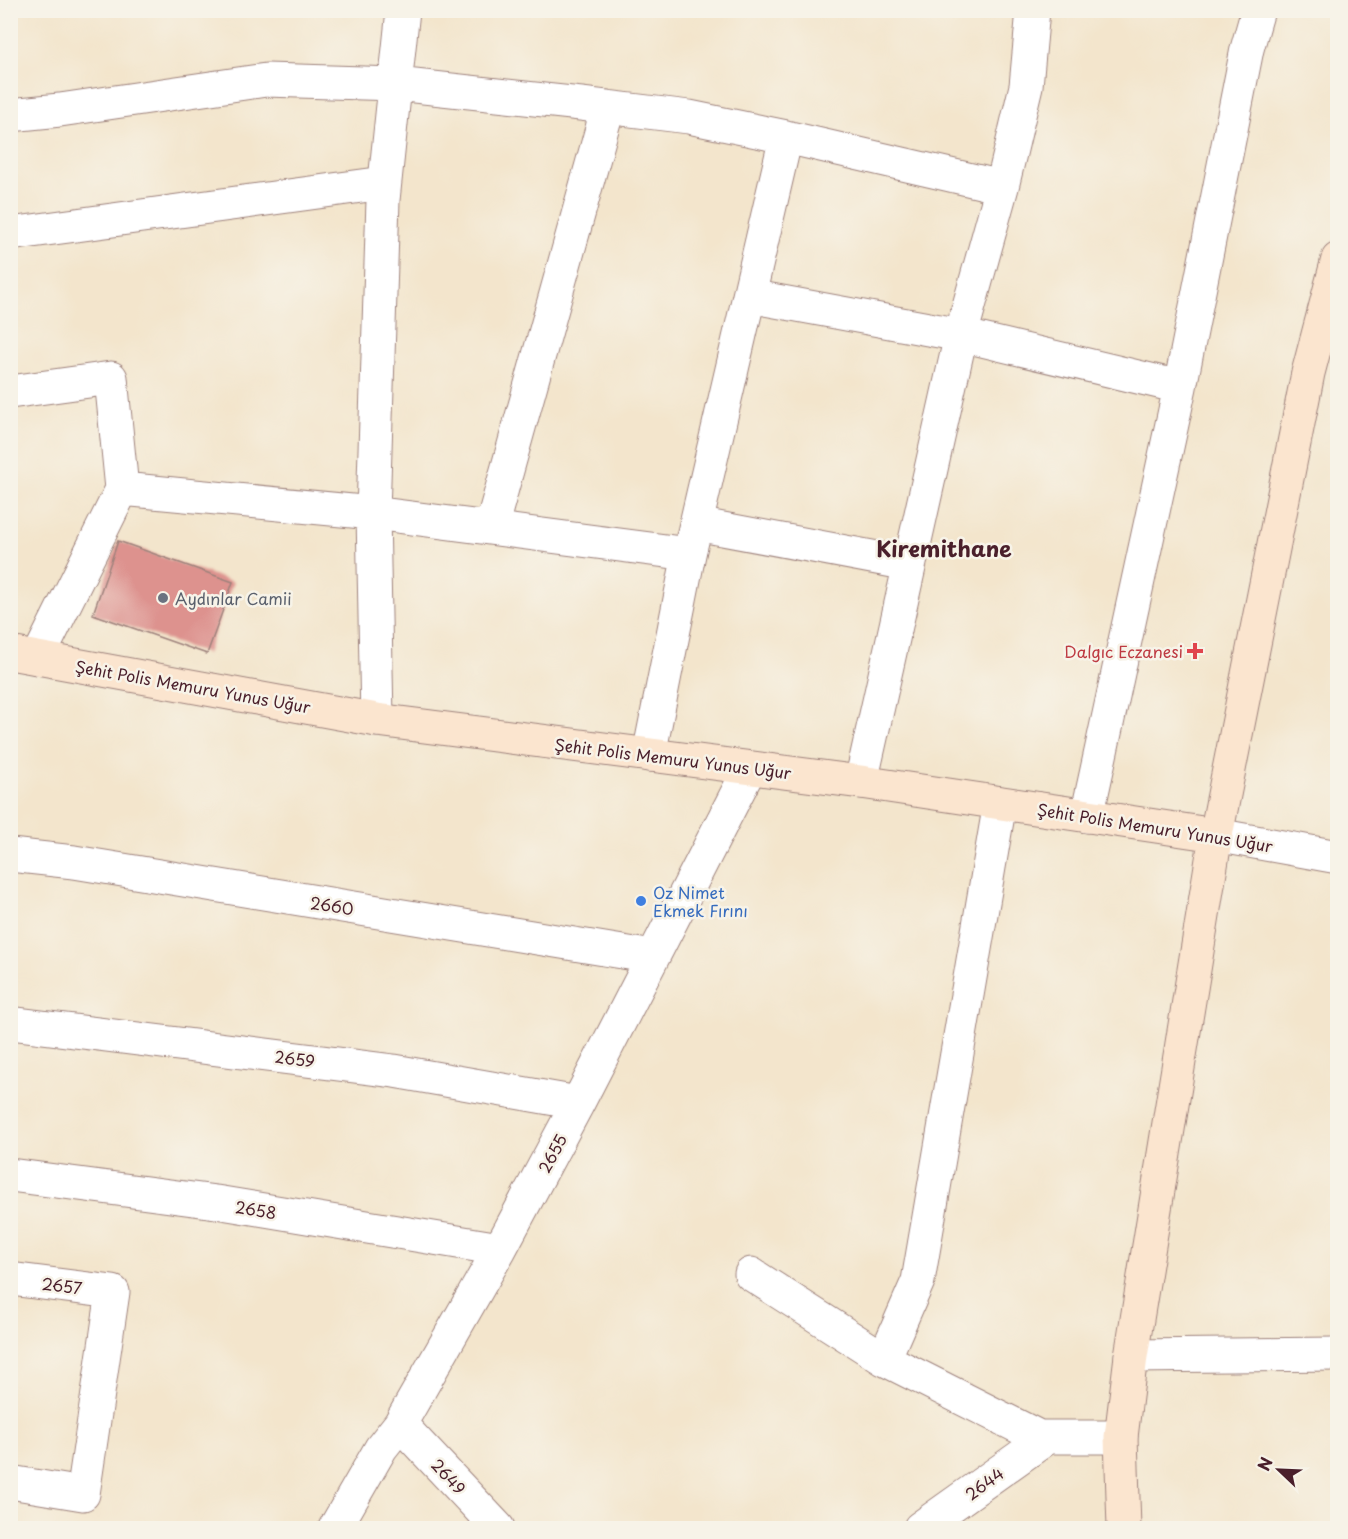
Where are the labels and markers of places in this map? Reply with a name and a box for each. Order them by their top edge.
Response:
place label: Aydınlar Camii [175,586,292,610]
marker: Aydınlar Camii [156,591,170,605]
place label: Dalgıc Eczanesi [1064,639,1183,663]
marker: Dalgıc Eczanesi [1188,644,1202,658]
place label: Oz Nimet Ekmek Fırını [653,880,748,922]
marker: Oz Nimet Ekmek Fırını [634,894,648,908]

